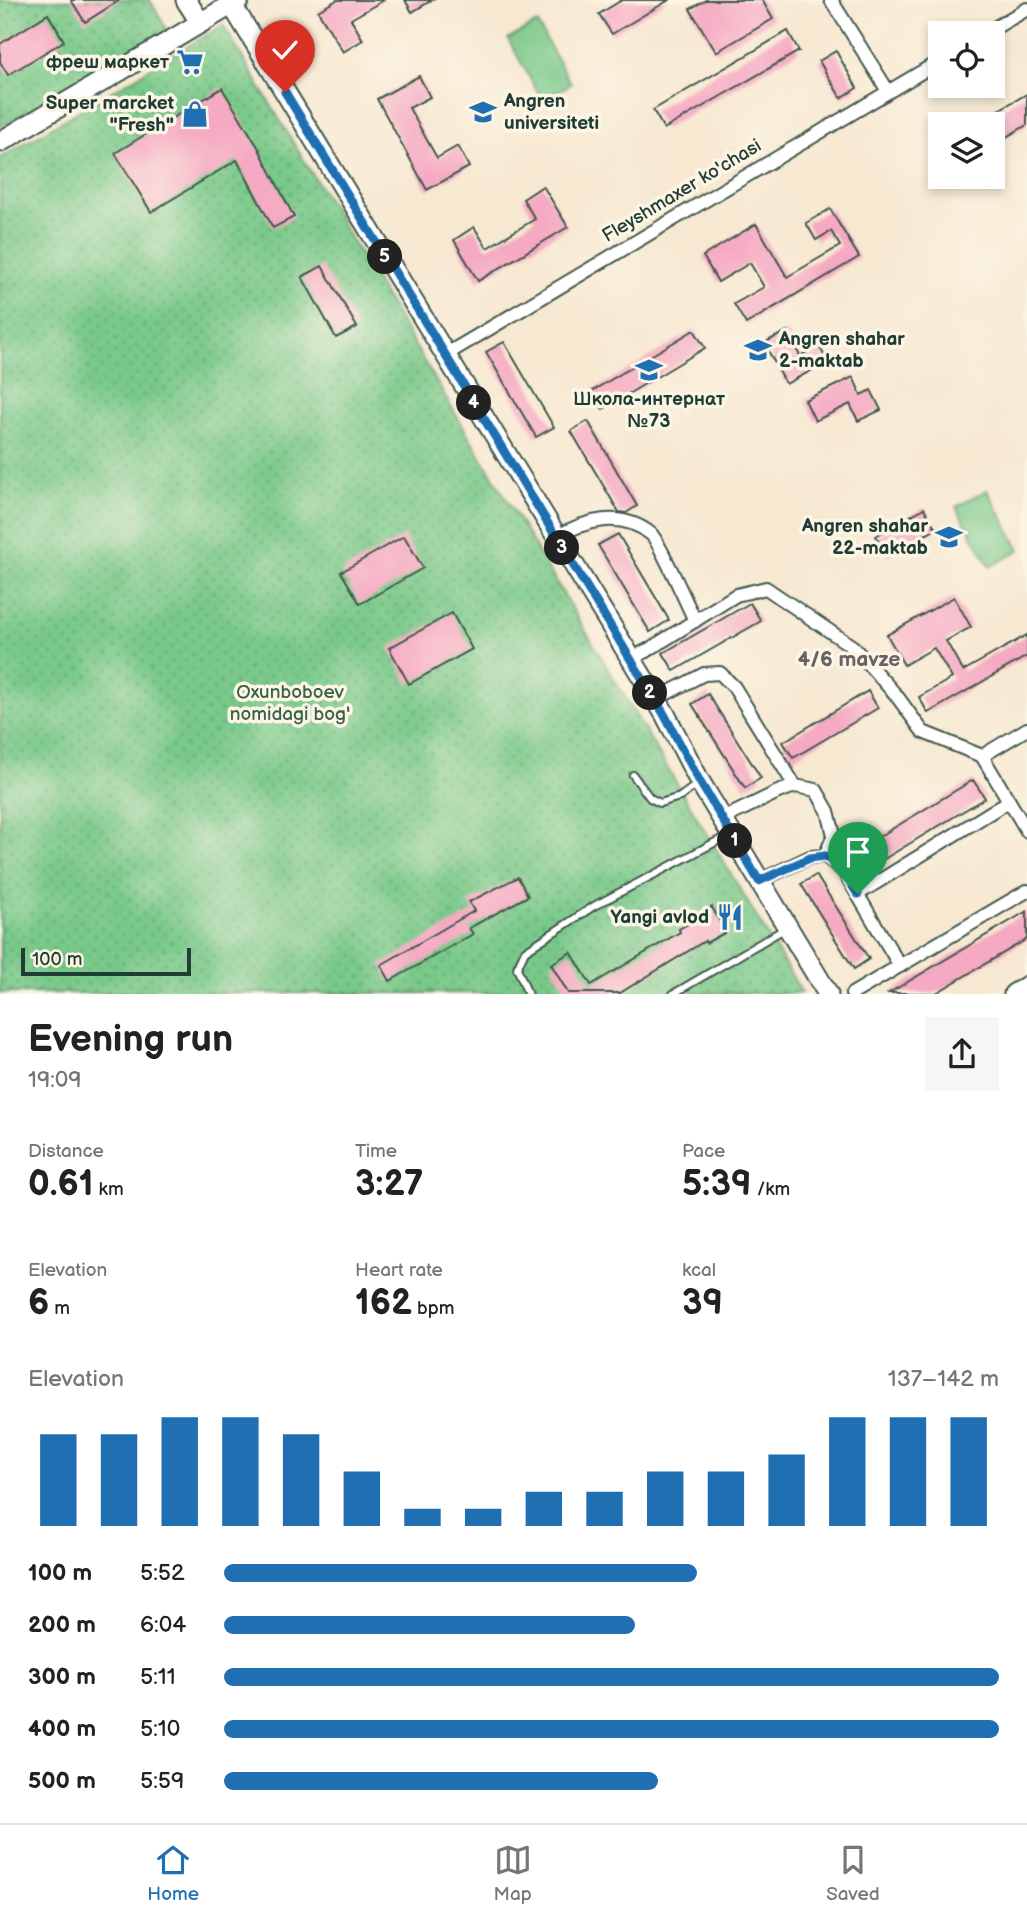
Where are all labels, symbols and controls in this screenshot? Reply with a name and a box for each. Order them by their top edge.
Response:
pin [255,20,315,92]
map controls [928,21,1005,189]
button: locate [928,21,1005,98]
icon: check [266,31,304,69]
supermarket icon: фреш маркет [175,47,205,77]
place label: фреш маркет [46,51,169,74]
place label: Angren universiteti [503,90,599,135]
place label: Super marcket "Fresh" [46,92,175,137]
school or university icon: Angren universiteti [468,97,498,127]
shop icon: Super marcket "Fresh" [180,99,210,129]
button: layers [928,112,1005,189]
street label: Fleyshmaxer ko'chasi [598,134,766,248]
pin: 5 [368,240,402,274]
text: 5 [379,245,390,268]
place label: Angren shahar 2-maktab [778,328,905,373]
school or university icon: Angren shahar 2-maktab [743,335,773,365]
school or university icon: Школа-интернат №73 [634,355,664,385]
pin: 4 [456,386,491,420]
place label: Школа-интернат №73 [573,388,725,433]
text: 4 [468,391,479,414]
place label: Angren shahar 22-maktab [801,515,928,560]
school or university icon: Angren shahar 22-maktab [934,522,964,552]
pin: 3 [544,530,580,566]
text: 3 [556,536,567,559]
district label: 4/6 mavze [798,647,900,672]
pin: 2 [632,676,668,710]
park label: Oxunboboev nomidagi bog' [230,681,350,726]
text: 2 [644,681,655,704]
pin [828,822,888,894]
pin: 1 [718,824,752,858]
text: 1 [731,829,739,852]
icon: arrive [839,833,877,871]
restaurant icon: Yangi avlod [715,902,745,932]
place label: Yangi avlod [610,906,709,929]
scale bar [21,945,191,976]
text: 100 m [32,948,83,971]
text: Evening run [28,1017,233,1062]
button: share [925,1017,999,1091]
text: 19:09 [28,1066,82,1094]
text: Distance [28,1140,104,1163]
text: Time [355,1140,397,1163]
text: Pace [682,1140,725,1163]
text: 0.61 [28,1163,93,1206]
text: 3:27 [355,1163,423,1206]
text: 5:39 [682,1163,752,1206]
text: km [93,1178,124,1201]
text: /km [752,1178,790,1201]
text: Elevation [28,1259,107,1282]
text: Heart rate [355,1259,443,1282]
text: kcal [682,1259,716,1282]
text: 6 [28,1282,49,1325]
text: 162 [355,1282,412,1325]
text: 39 [682,1282,723,1325]
text: m [49,1297,70,1320]
text: bpm [412,1297,454,1320]
text: Elevation [28,1365,124,1393]
text: 137–142 m [888,1365,999,1393]
text: 100 m [28,1559,92,1587]
text: 5:52 [140,1559,185,1587]
text: 200 m [28,1611,96,1639]
text: 6:04 [140,1611,186,1639]
text: 300 m [28,1663,96,1691]
text: 5:11 [140,1663,176,1691]
text: 400 m [28,1715,96,1743]
text: 5:10 [140,1715,180,1743]
text: 500 m [28,1767,96,1795]
text: 5:59 [140,1767,184,1795]
tab: Home [147,1841,199,1906]
tab: Map [494,1841,532,1906]
tab: Saved [826,1841,880,1906]

